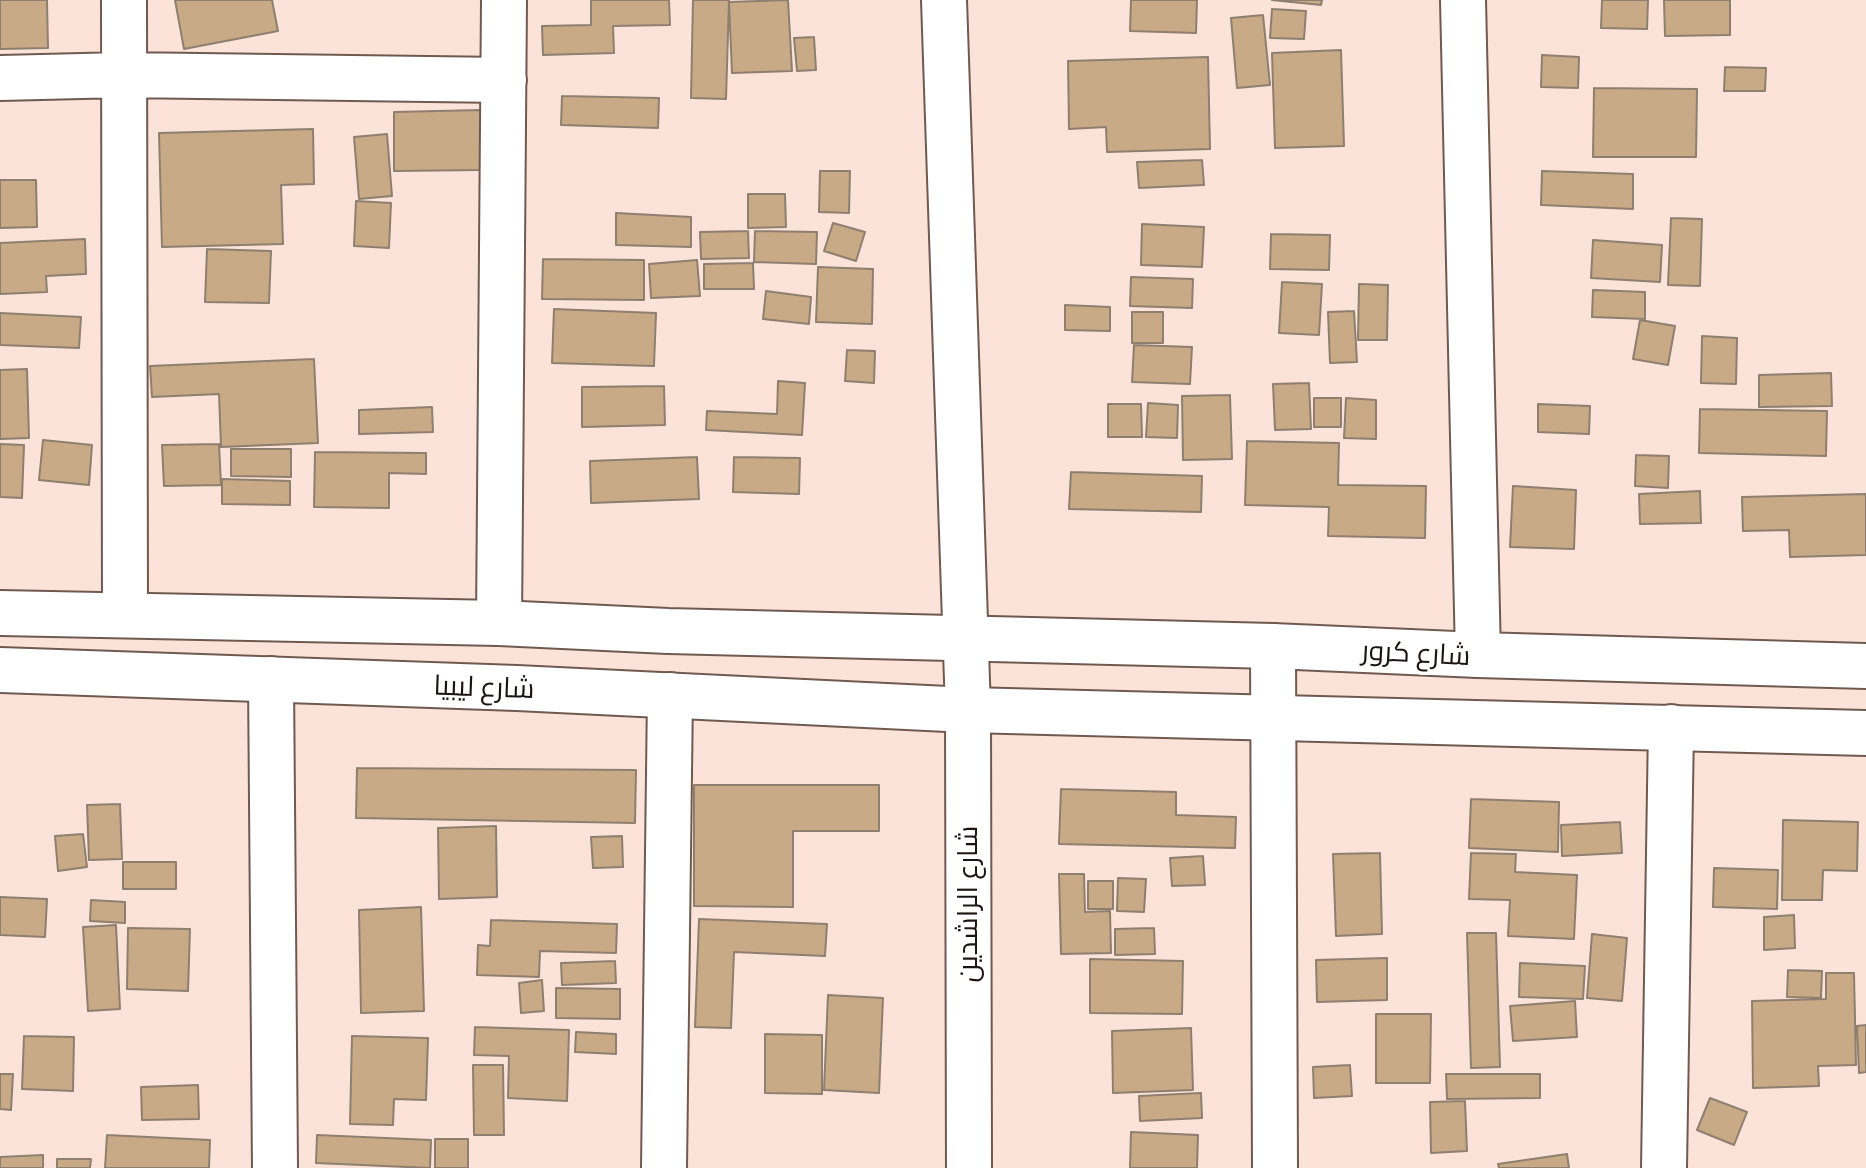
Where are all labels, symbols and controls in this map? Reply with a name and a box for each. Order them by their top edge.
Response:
street label: شارع كرور [1361,633,1471,673]
street label: شارع ليبيا [433,668,535,706]
street label: شارع الراشدين [951,826,985,982]

